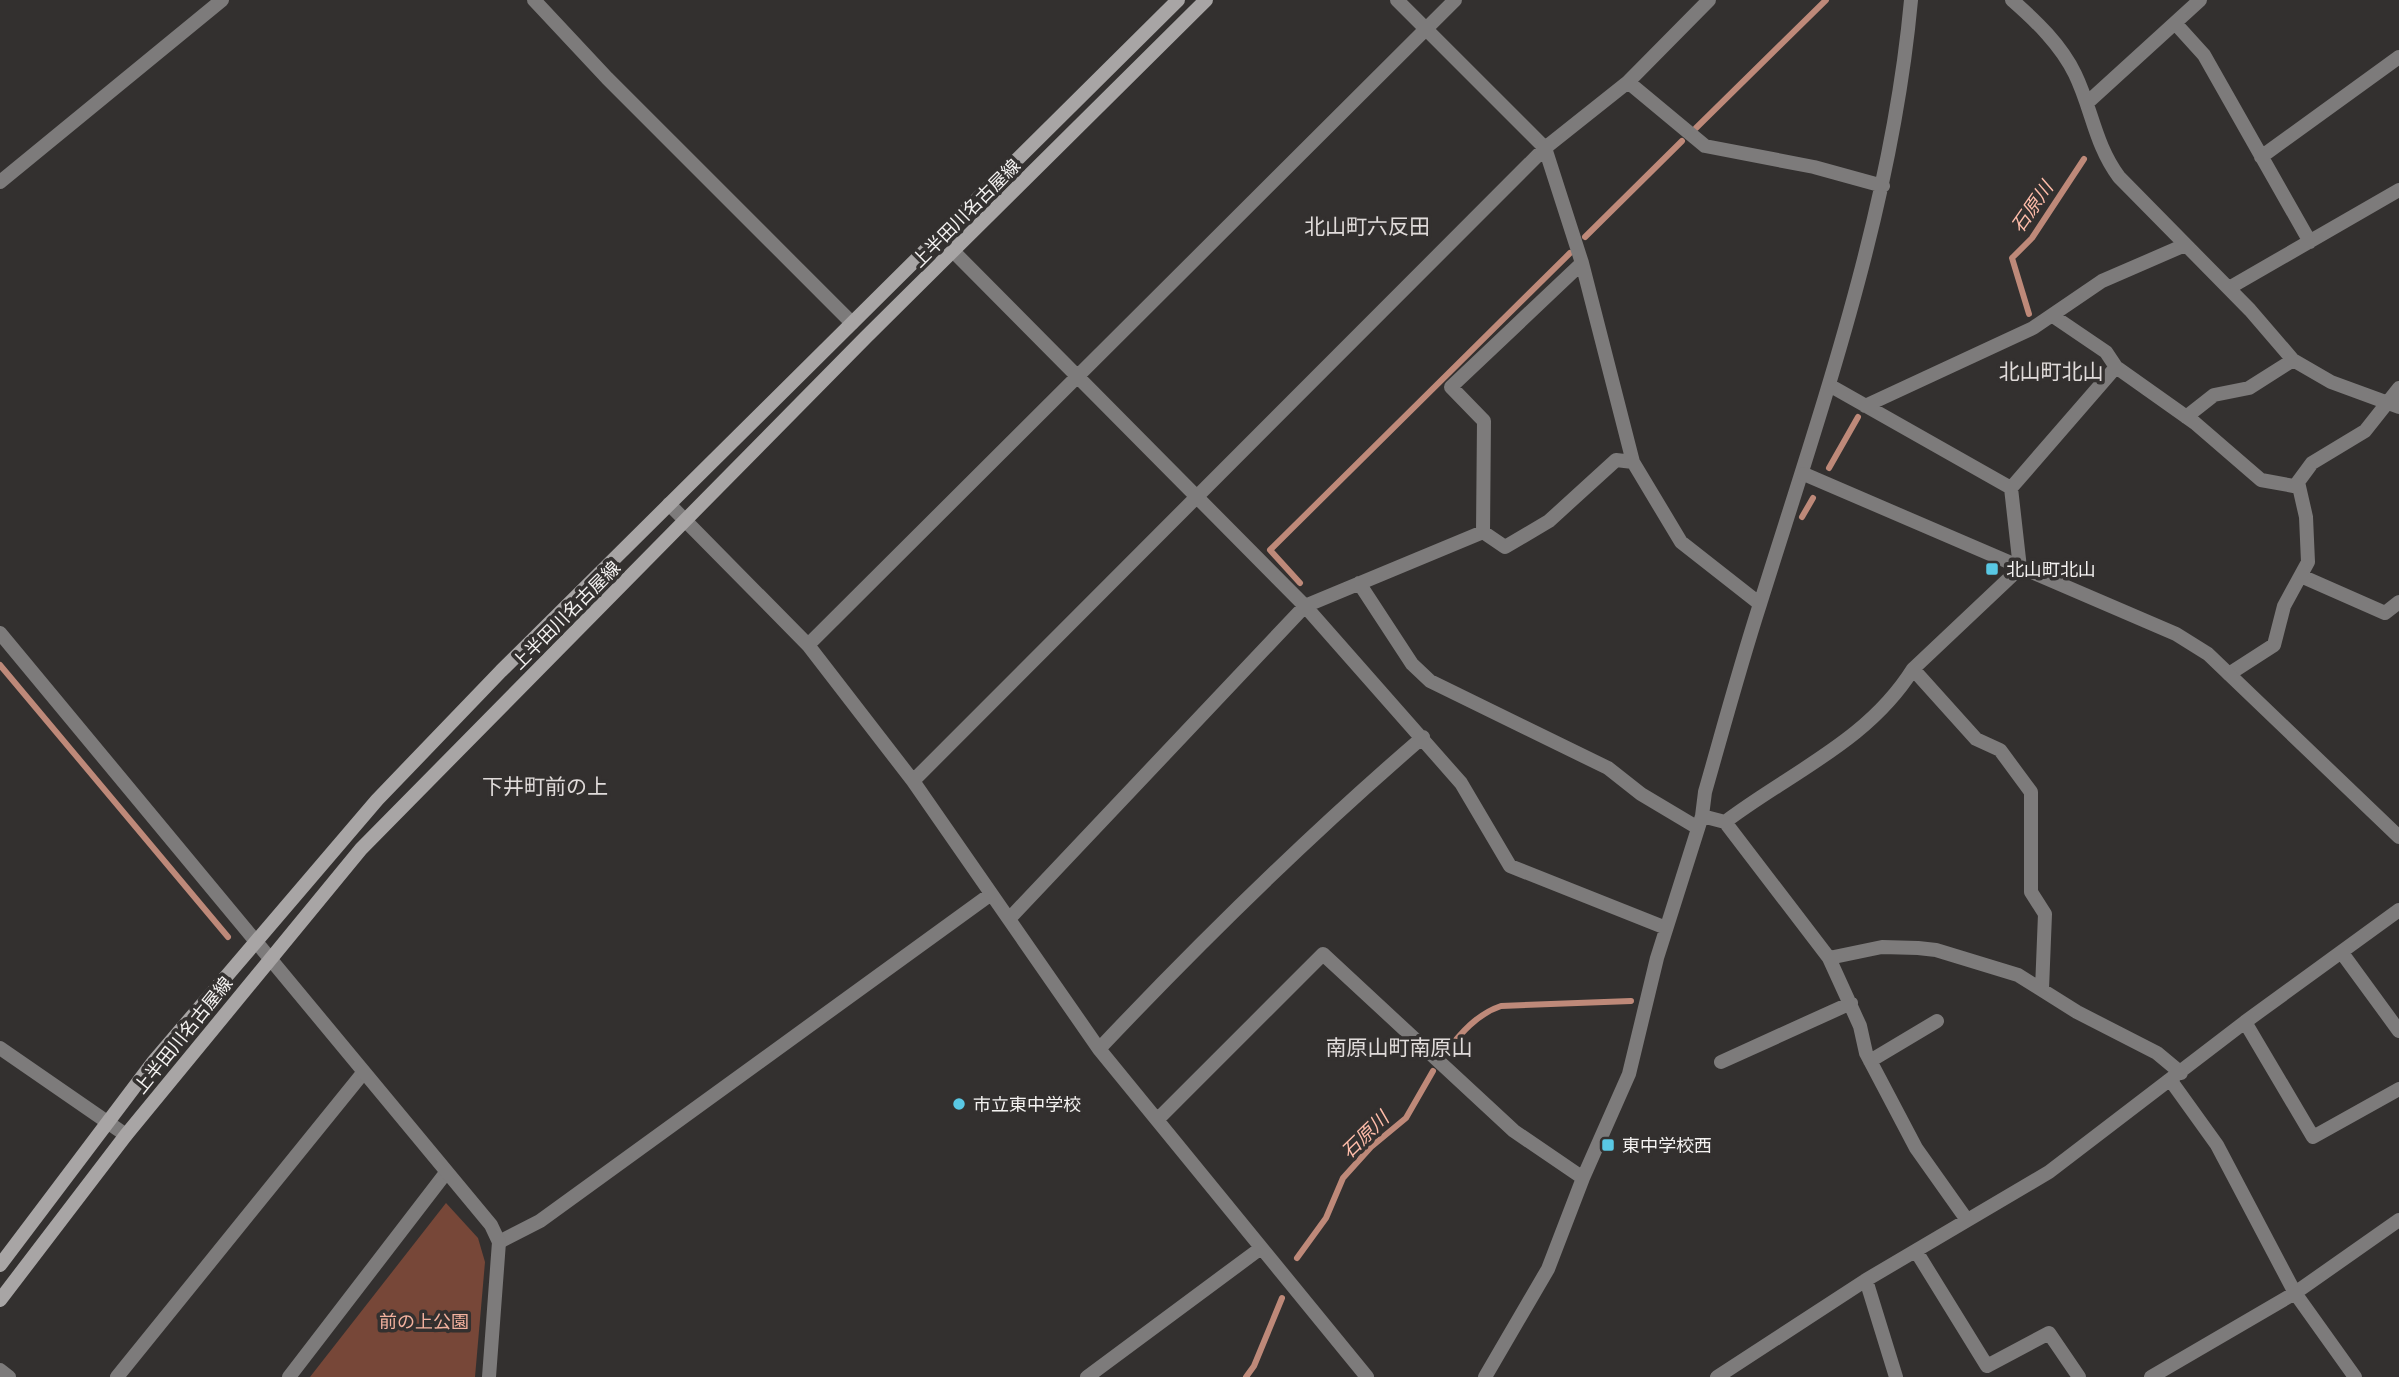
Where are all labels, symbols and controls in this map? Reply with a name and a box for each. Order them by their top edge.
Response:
street label: 上半田川名古屋線 [908,155,1024,271]
water label: 石原川 [2006,175,2059,237]
district label: 北山町六反田 [1304,215,1430,239]
district label: 北山町北山 [1999,360,2104,384]
street label: 上半田川名古屋線 [508,557,624,673]
place label: 北山町北山 [2006,559,2096,580]
marker: 北山町北山 [1984,561,2000,577]
district label: 下井町前の上 [482,775,608,799]
street label: 上半田川名古屋線 [130,972,236,1098]
district label: 南原山町南原山 [1326,1036,1473,1060]
place label: 市立東中学校 [973,1094,1081,1115]
marker: 市立東中学校 [951,1096,967,1112]
water label: 石原川 [1337,1106,1395,1163]
place label: 東中学校西 [1622,1135,1712,1156]
marker: 東中学校西 [1600,1137,1616,1153]
park label: 前の上公園 [379,1311,469,1332]

